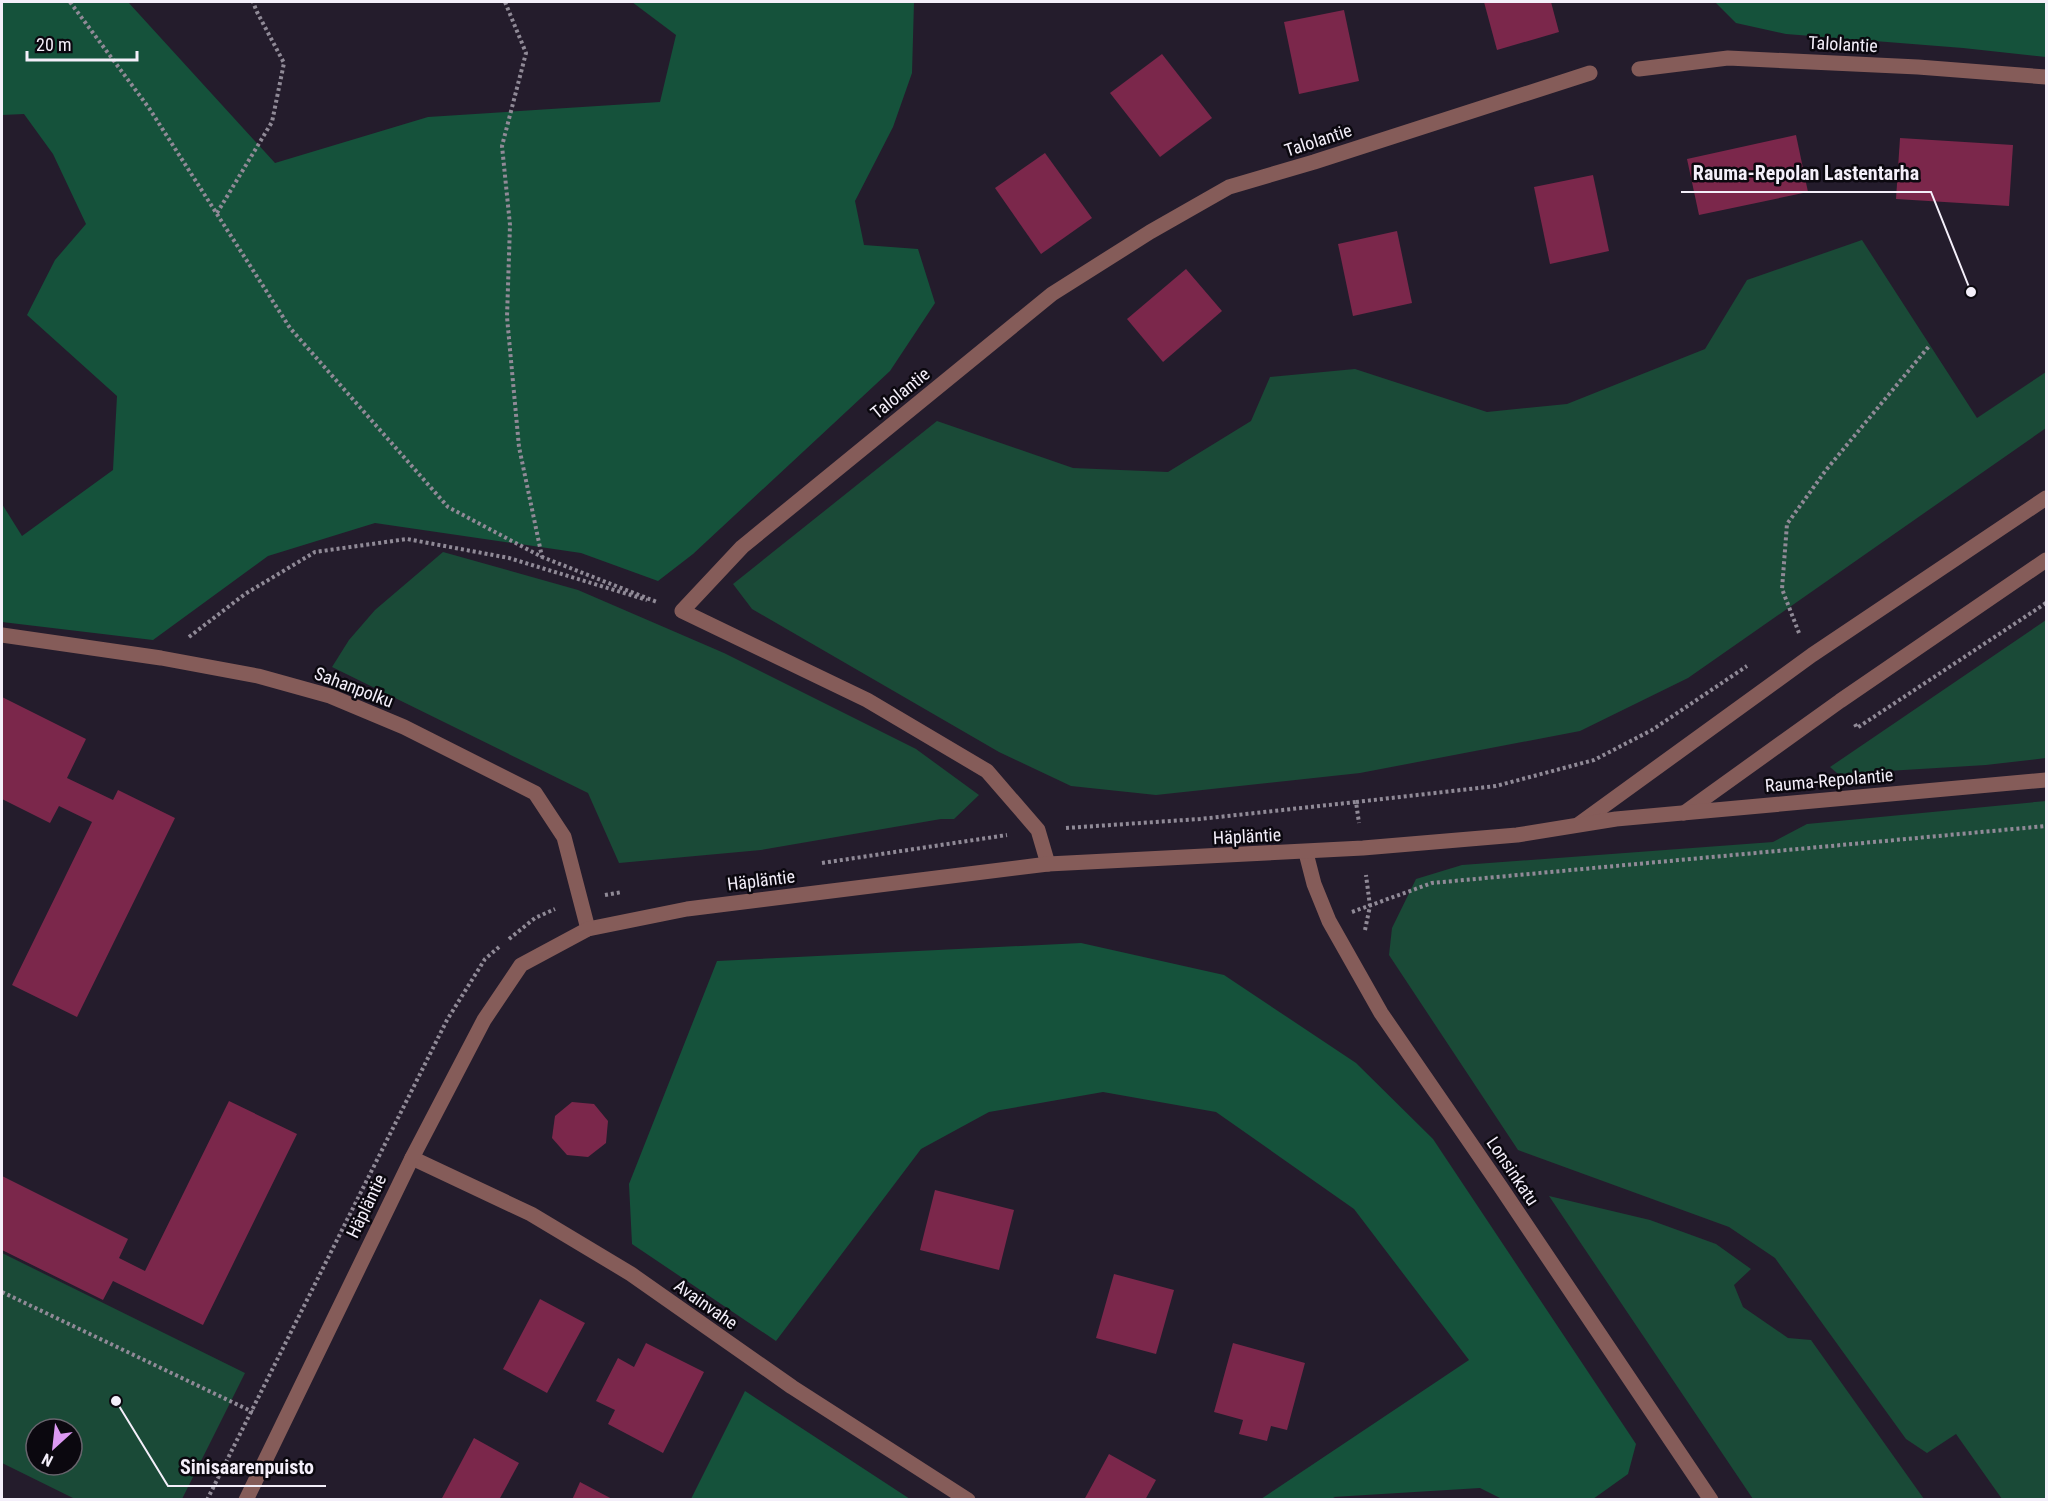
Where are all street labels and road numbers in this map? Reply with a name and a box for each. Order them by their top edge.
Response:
street label: Talolantie [1808,32,1878,56]
street label: Talolantie [1282,119,1354,161]
street label: Talolantie [866,363,934,423]
street label: Sahanpolku [312,662,396,712]
street label: Rauma-Repolantie [1764,764,1894,796]
street label: Häpläntie [1212,824,1282,848]
street label: Häpläntie [726,865,796,895]
street label: Lonsinkatu [1482,1133,1544,1209]
street label: Häpläntie [342,1171,390,1241]
street label: Avainvahe [670,1275,742,1333]

